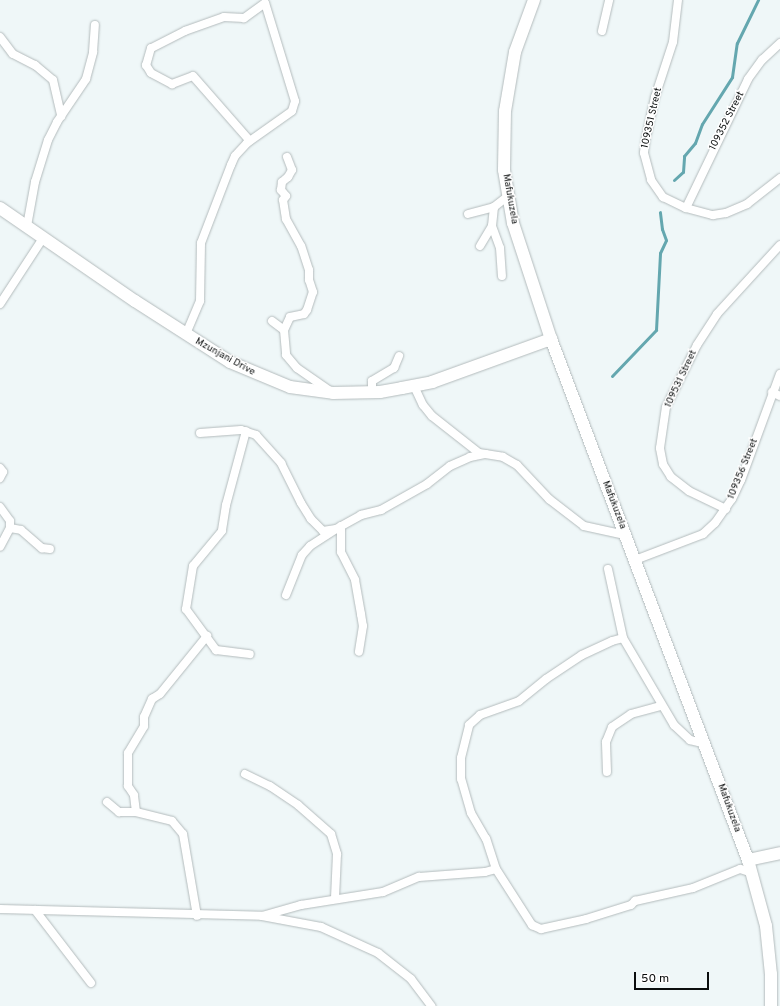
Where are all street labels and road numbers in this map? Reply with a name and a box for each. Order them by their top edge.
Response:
street label: 109351 Street [639,86,665,150]
street label: 109352 Street [707,90,747,152]
street label: Mafukuzela [500,173,520,225]
street label: Mzunjani Drive [193,336,257,378]
street label: 109531 Street [662,348,700,410]
street label: 109356 Street [725,437,761,501]
street label: Mafukuzela [599,479,629,531]
street label: Mafukuzela [715,782,743,834]

